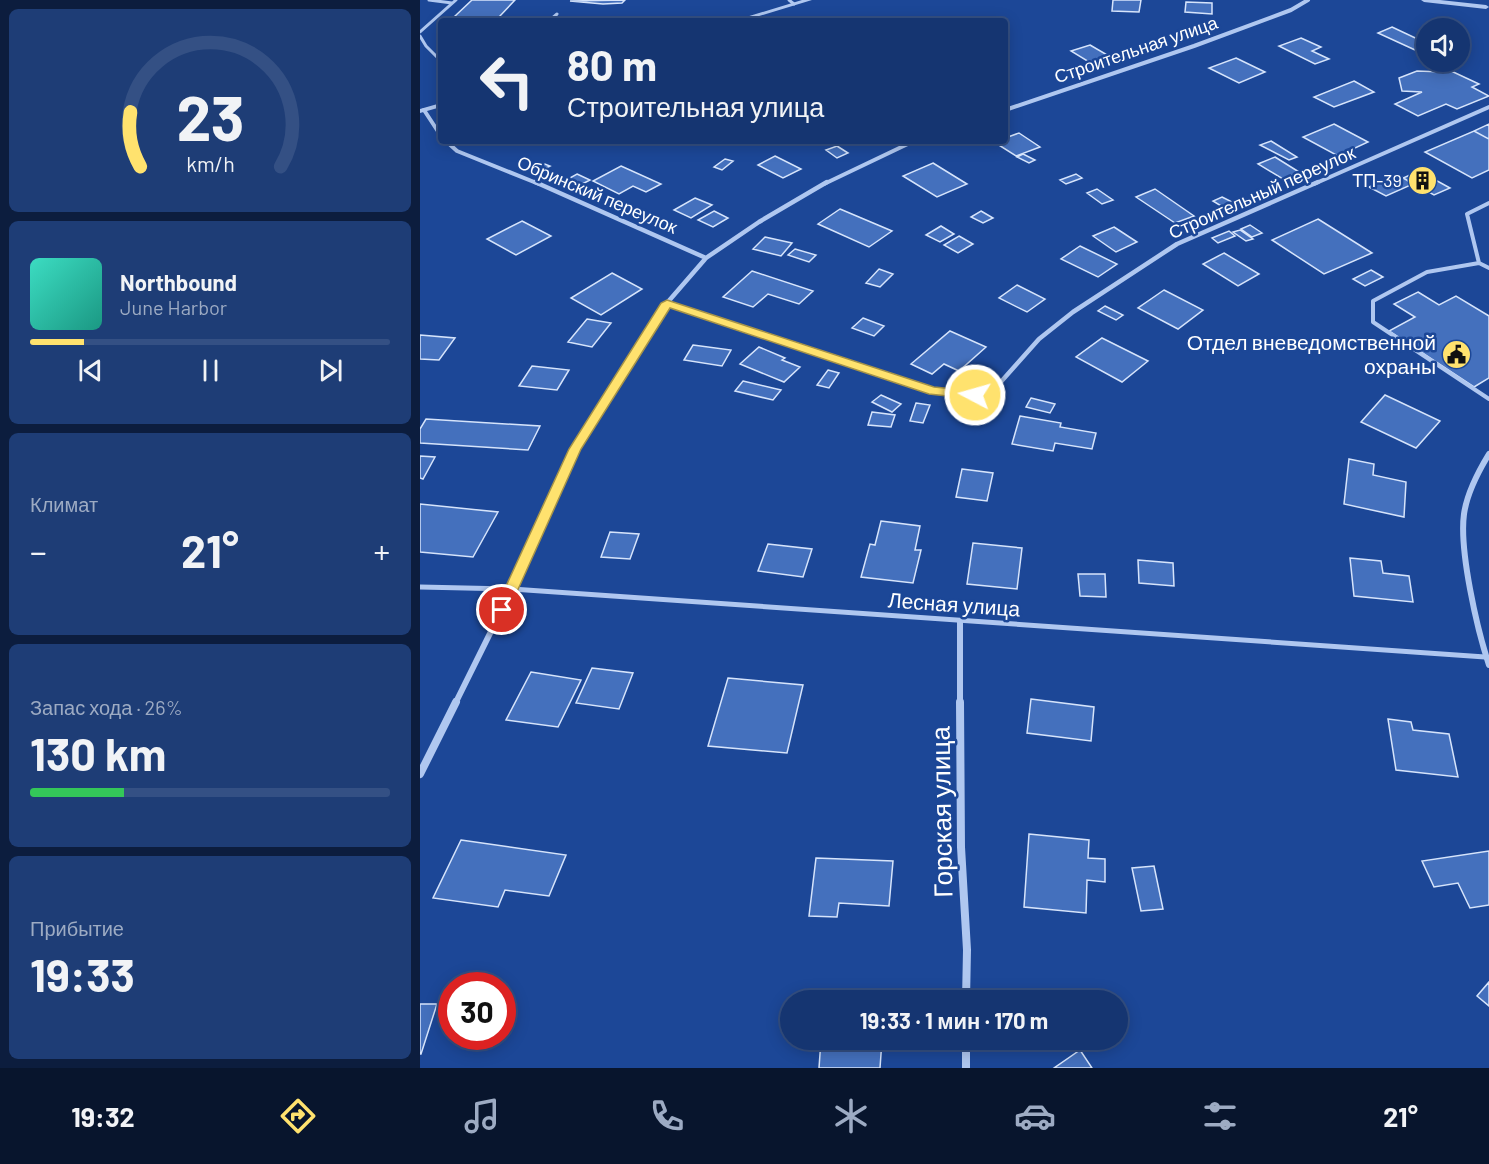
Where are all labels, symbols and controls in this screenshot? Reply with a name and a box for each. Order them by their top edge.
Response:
street label: Строительная улица [1051,10,1221,87]
map controls [1416,18,1470,72]
button: sound [1416,18,1470,72]
text: 80 m [567,39,657,89]
icon: left [468,42,546,120]
text: 23 [176,80,244,154]
text: Строительная улица [567,90,824,122]
street label: Строительный переулок [1165,141,1358,243]
street label: Обринский переулок [514,150,681,238]
text: km/h [186,152,234,177]
building icon: ТП-39 [1407,165,1439,197]
place label: ТП-39 [1352,169,1402,191]
text: Northbound [120,269,237,295]
text: June Harbor [120,295,227,319]
place label: Отдел вневедомственной охраны [1187,329,1436,378]
public building icon: Отдел вневедомственной охраны [1441,339,1473,371]
icon: previous [74,354,107,387]
icon: pause [194,354,227,387]
icon: next [314,354,347,387]
position arrow [943,363,1007,427]
text: Климат [30,492,98,516]
text: 21° [181,523,239,577]
text: − [30,531,47,571]
text: + [374,531,390,571]
pin [476,584,527,635]
street label: Лесная улица [887,586,1021,621]
icon: arrive [485,593,518,626]
text: Запас хода · 26% [30,695,183,719]
text: 130 km [30,726,166,780]
street label: Горская улица [923,726,957,898]
text: Прибытие [30,916,124,940]
text: 19:33 [30,947,135,1001]
speed limit sign: 30 [438,972,516,1050]
text: 19:33 · 1 мин · 170 m [860,1007,1048,1033]
icon: directions [277,1095,319,1137]
icon: music [461,1095,503,1137]
icon: phone [646,1095,688,1137]
icon: climate [830,1095,872,1137]
icon: car [1014,1095,1056,1137]
icon: filters [1199,1095,1241,1137]
text: 19:32 [71,1100,135,1132]
text: 21° [1383,1100,1418,1132]

